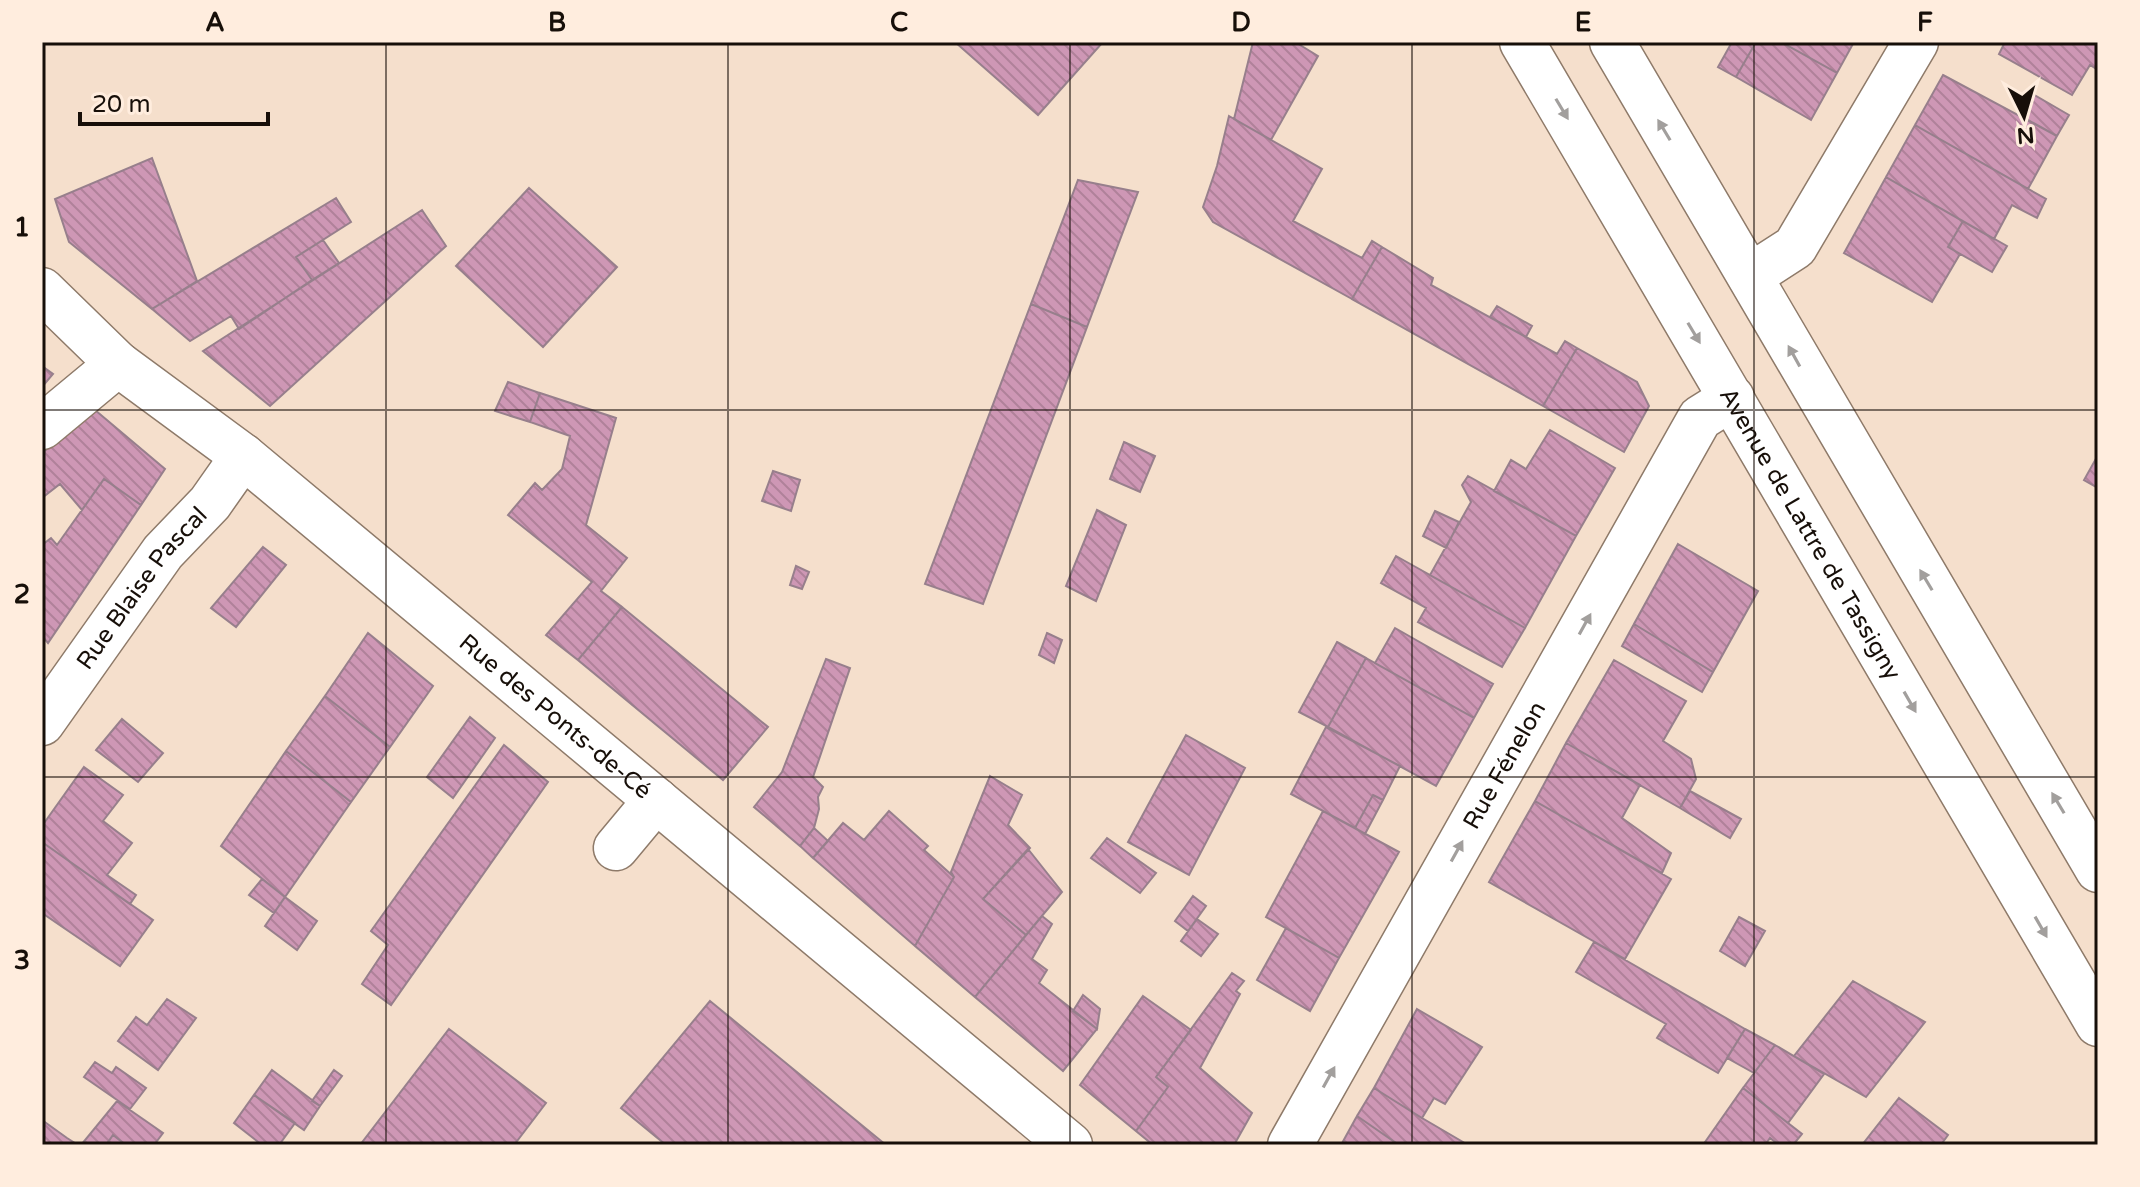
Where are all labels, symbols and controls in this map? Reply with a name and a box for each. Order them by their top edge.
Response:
text: A [205,7,225,38]
text: B [548,7,566,38]
text: C [890,7,908,38]
text: D [1231,7,1251,38]
text: E [1575,7,1591,38]
text: F [1917,7,1933,38]
scale bar [80,76,268,126]
north arrow [1984,76,2064,156]
text: 20 m [92,90,150,119]
one-way arrow [1555,98,1569,120]
one-way arrow [1657,119,1671,141]
text: N [2016,121,2036,149]
text: 1 [14,212,30,243]
one-way arrow [1687,322,1701,344]
one-way arrow [1787,344,1801,367]
street label: Avenue de Lattre de Tassigny [1713,382,1907,685]
street label: Rue Blaise Pascal [70,501,213,675]
one-way arrow [1919,568,1933,591]
text: 2 [14,579,30,610]
one-way arrow [1578,613,1592,636]
street label: Rue des Ponts-de-Cé [453,628,658,805]
one-way arrow [1903,691,1917,713]
street label: Rue Fénelon [1457,696,1552,834]
one-way arrow [2051,792,2065,814]
one-way arrow [1450,840,1464,862]
one-way arrow [2034,916,2048,938]
text: 3 [14,945,30,976]
one-way arrow [1322,1066,1336,1088]

